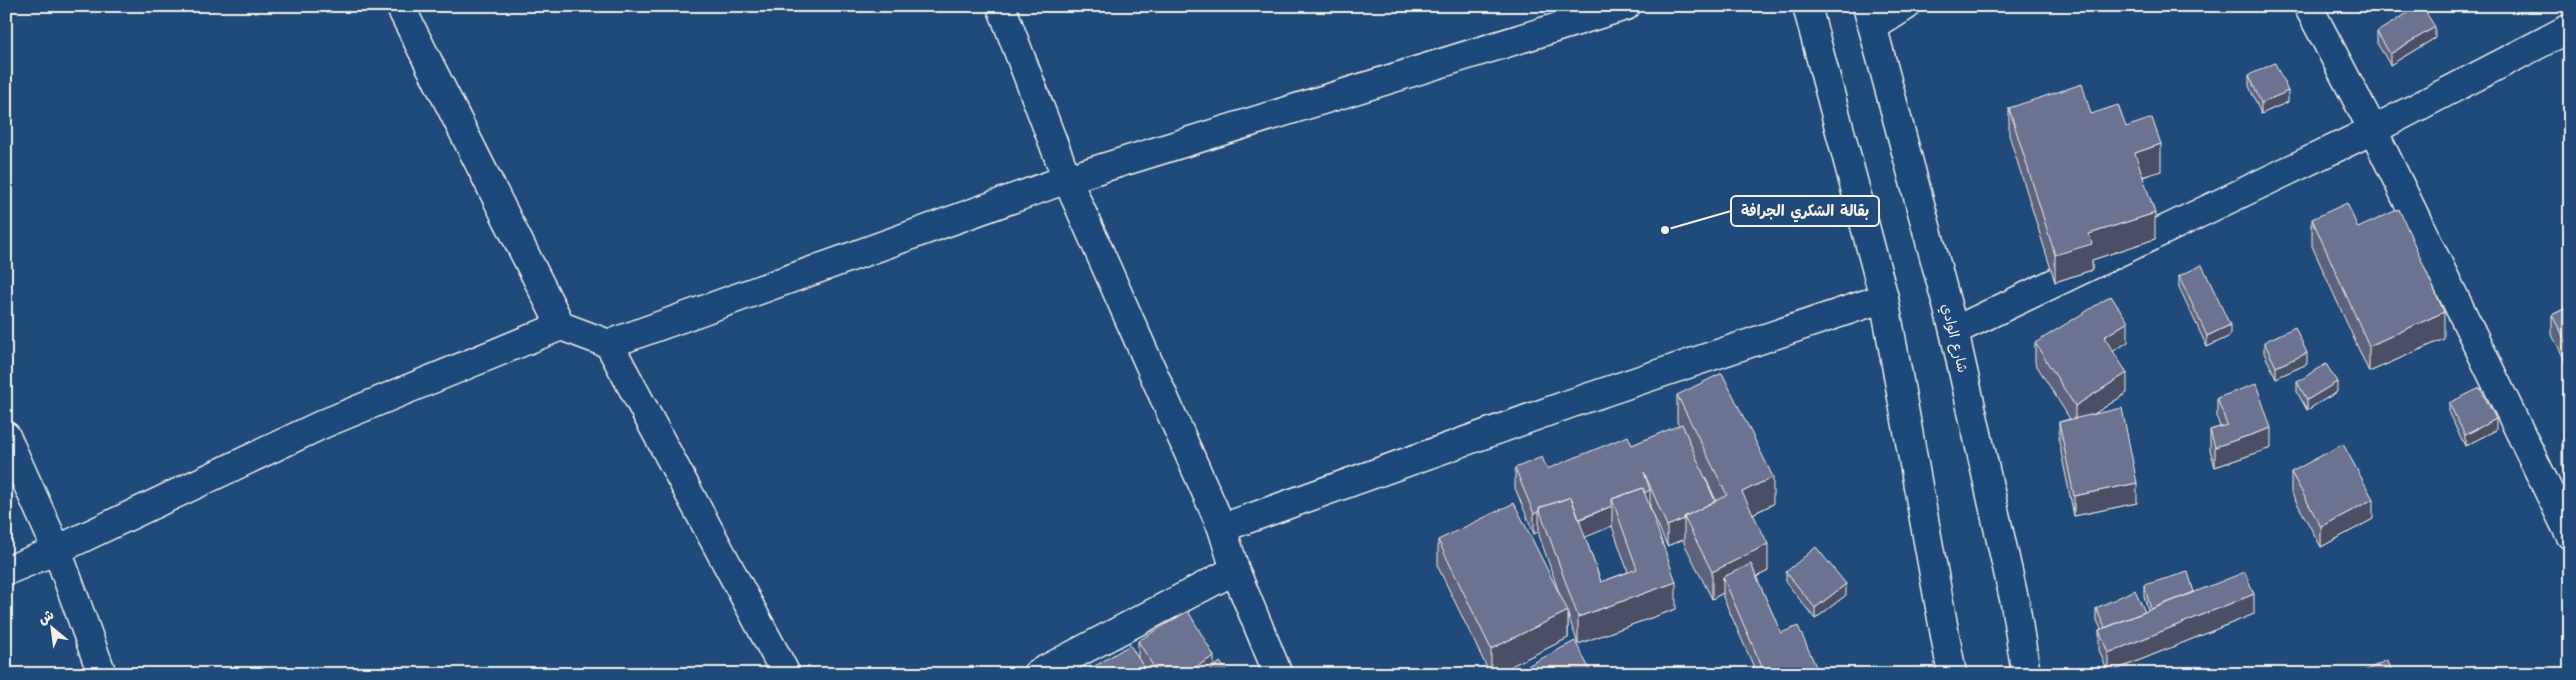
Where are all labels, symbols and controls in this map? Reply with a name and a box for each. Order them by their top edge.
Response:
callout: بقالة الشكري الجرافة [1731,196,1879,226]
text: بقالة الشكري الجرافة [1741,201,1869,223]
street label: شارع الوادي [1936,302,1972,375]
north arrow [28,602,78,652]
text: ش [35,605,58,630]

